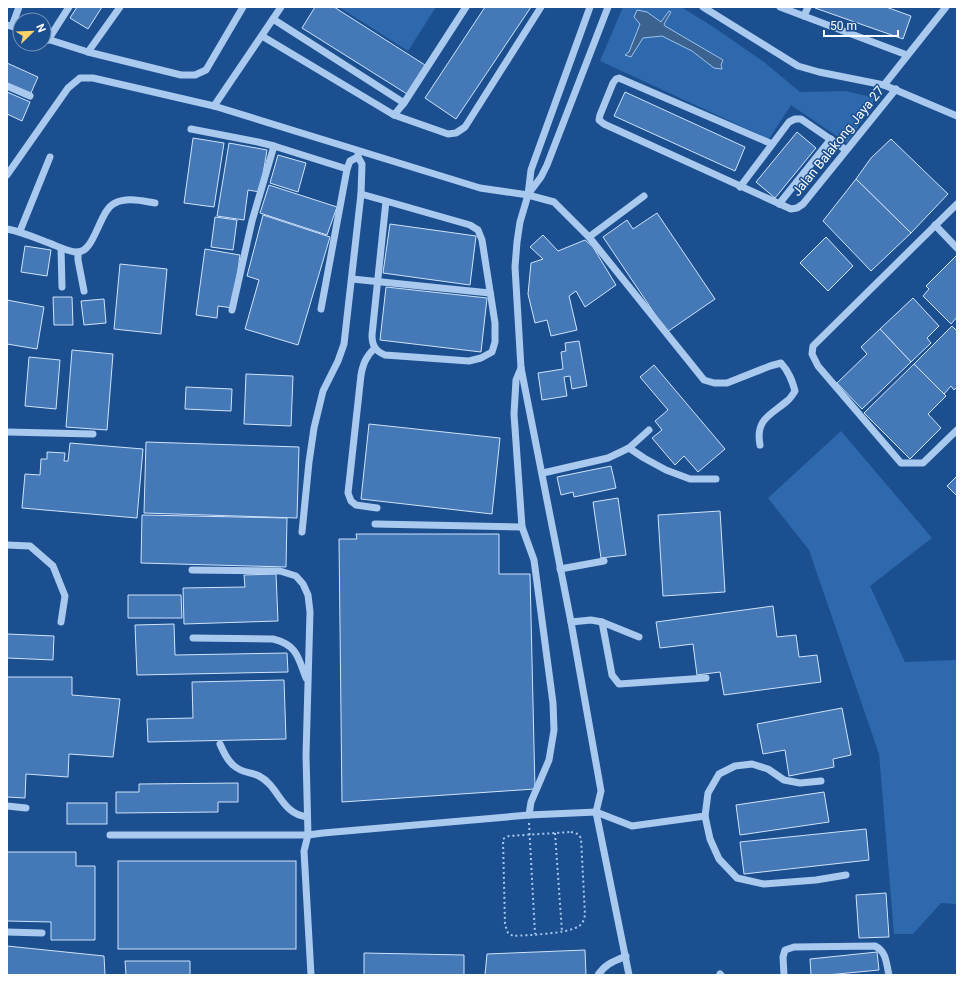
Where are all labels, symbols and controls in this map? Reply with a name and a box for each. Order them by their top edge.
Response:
north arrow [12,12,52,52]
scale bar [824,12,898,38]
text: 50 m [830,19,857,33]
text: N [33,22,48,35]
street label: Jalan Balakong Jaya 27 [789,83,887,199]

